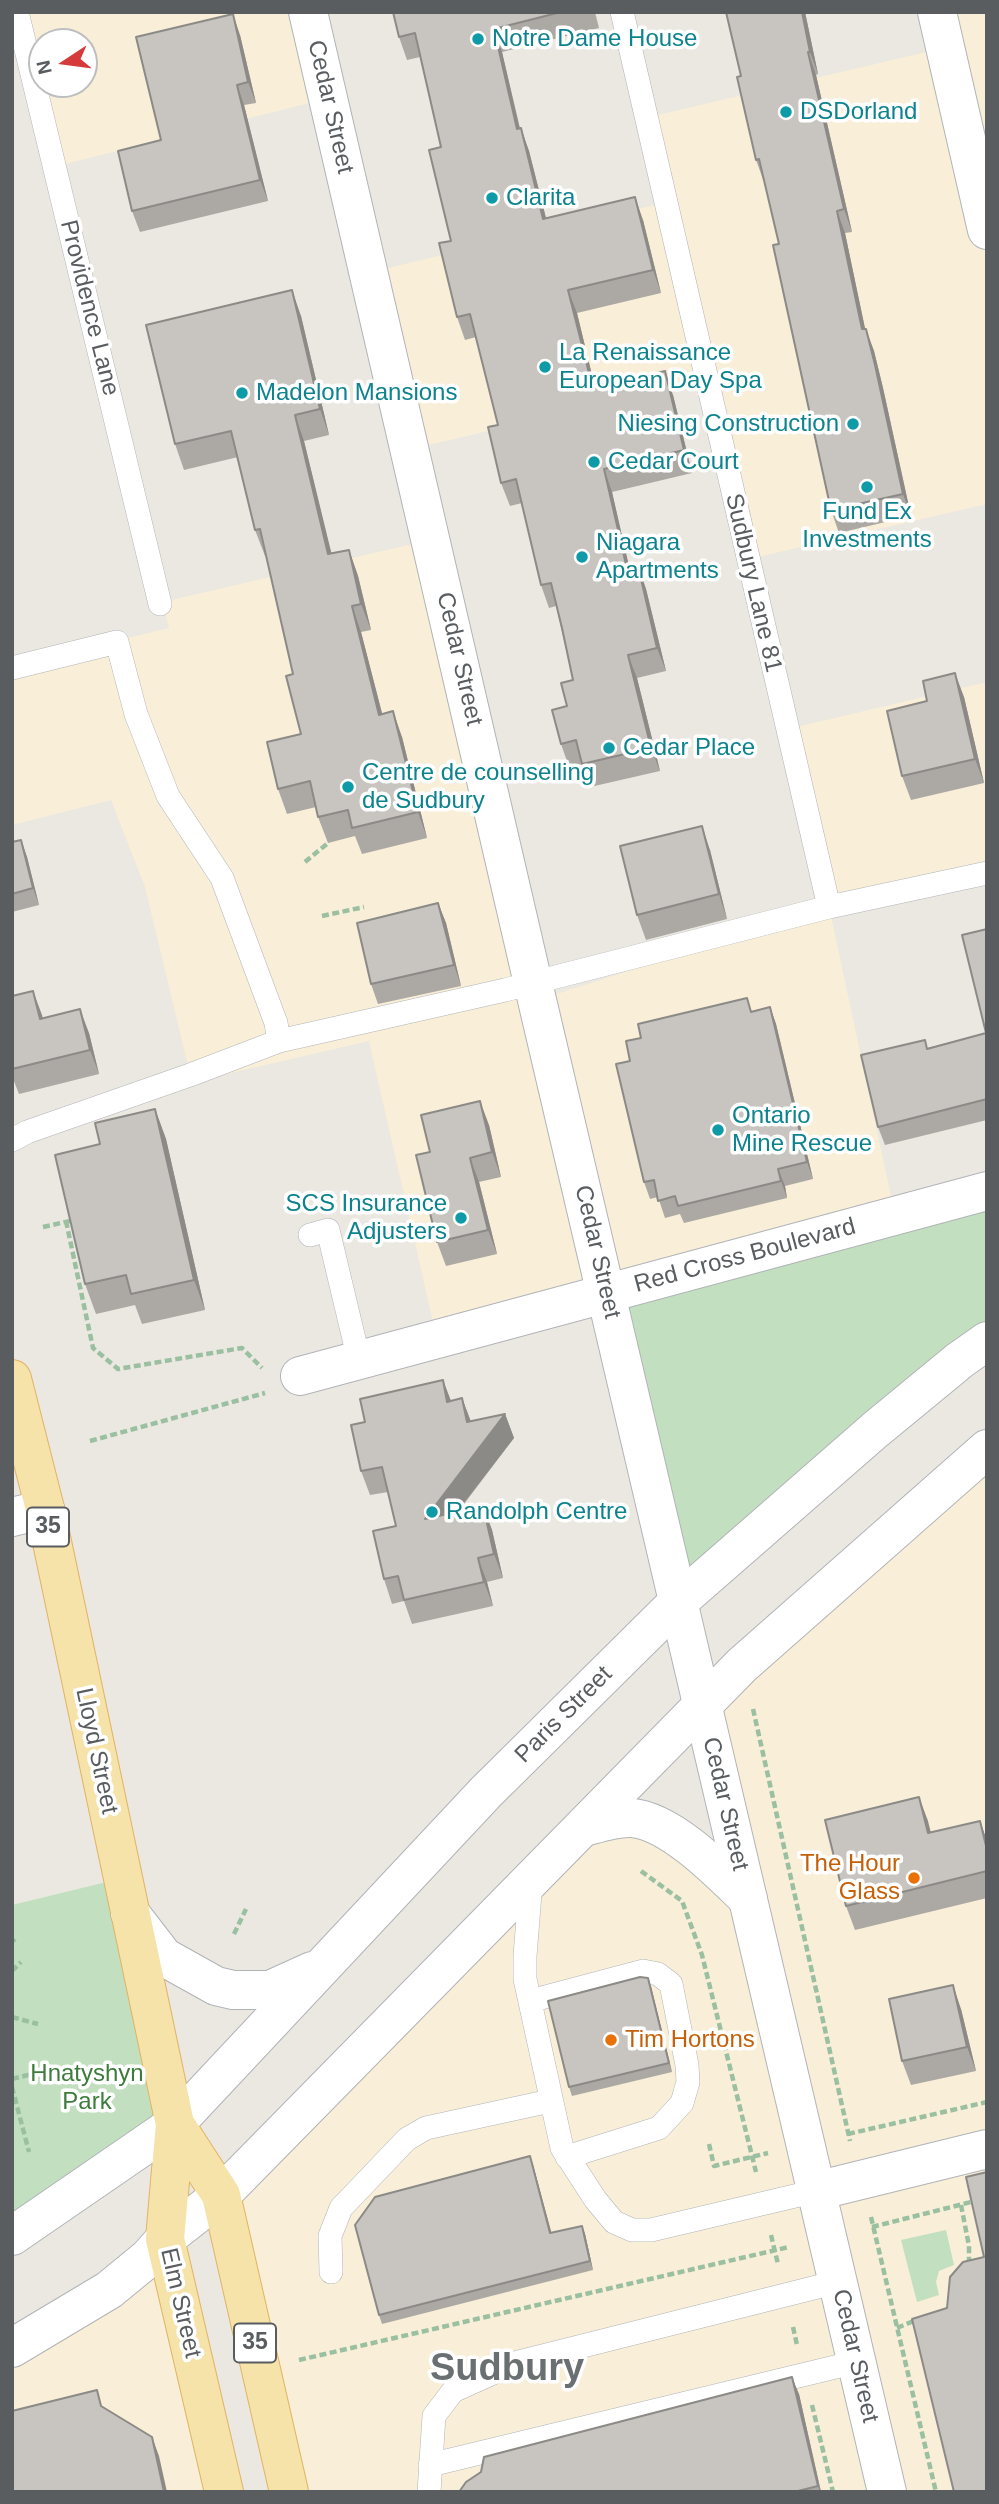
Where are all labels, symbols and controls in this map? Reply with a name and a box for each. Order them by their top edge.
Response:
place label: Notre Dame House [492,25,697,53]
north arrow [28,28,98,98]
marker: Notre Dame House [470,31,486,47]
street label: Cedar Street [301,37,359,177]
text: N [32,58,56,76]
place label: DSDorland [800,98,917,126]
marker: DSDorland [778,104,794,120]
place label: Clarita [506,184,575,212]
marker: Clarita [484,190,500,206]
street label: Providence Lane [53,217,125,399]
place label: La Renaissance European Day Spa [559,339,762,395]
marker: La Renaissance European Day Spa [537,359,553,375]
place label: Madelon Mansions [256,379,457,407]
marker: Madelon Mansions [234,385,250,401]
place label: Niesing Construction [618,410,839,438]
marker: Niesing Construction [845,416,861,432]
place label: Cedar Court [608,448,739,476]
marker: Cedar Court [586,454,602,470]
marker: Fund Ex Investments [859,479,875,495]
street label: Sudbury Lane 81 [718,491,788,675]
place label: Fund Ex Investments [802,498,932,554]
place label: Niagara Apartments [596,529,719,585]
marker: Niagara Apartments [574,549,590,565]
street label: Cedar Street [430,589,488,729]
place label: Cedar Place [623,734,755,762]
marker: Cedar Place [601,740,617,756]
place label: Centre de counselling de Sudbury [362,759,594,815]
marker: Centre de counselling de Sudbury [340,779,356,795]
place label: Ontario Mine Rescue [732,1102,872,1158]
marker: Ontario Mine Rescue [710,1122,726,1138]
street label: Cedar Street [568,1182,626,1322]
place label: SCS Insurance Adjusters [286,1190,447,1246]
marker: SCS Insurance Adjusters [453,1210,469,1226]
street label: Red Cross Boulevard [631,1213,859,1299]
place label: Randolph Centre [446,1498,627,1526]
marker: Randolph Centre [424,1504,440,1520]
road number: 35 [27,1508,69,1546]
street label: Paris Street [509,1660,619,1770]
street label: Lloyd Street [69,1685,123,1817]
street label: Cedar Street [696,1734,754,1874]
place label: The Hour Glass [800,1850,900,1906]
marker: The Hour Glass [906,1870,922,1886]
place label: Tim Hortons [625,2026,755,2054]
marker: Tim Hortons [603,2032,619,2048]
park label: Hnatyshyn Park [30,2060,144,2116]
street label: Elm Street [153,2245,207,2361]
street label: Cedar Street [826,2286,884,2426]
road number: 35 [234,2324,276,2362]
district label: Sudbury [430,2347,584,2393]

